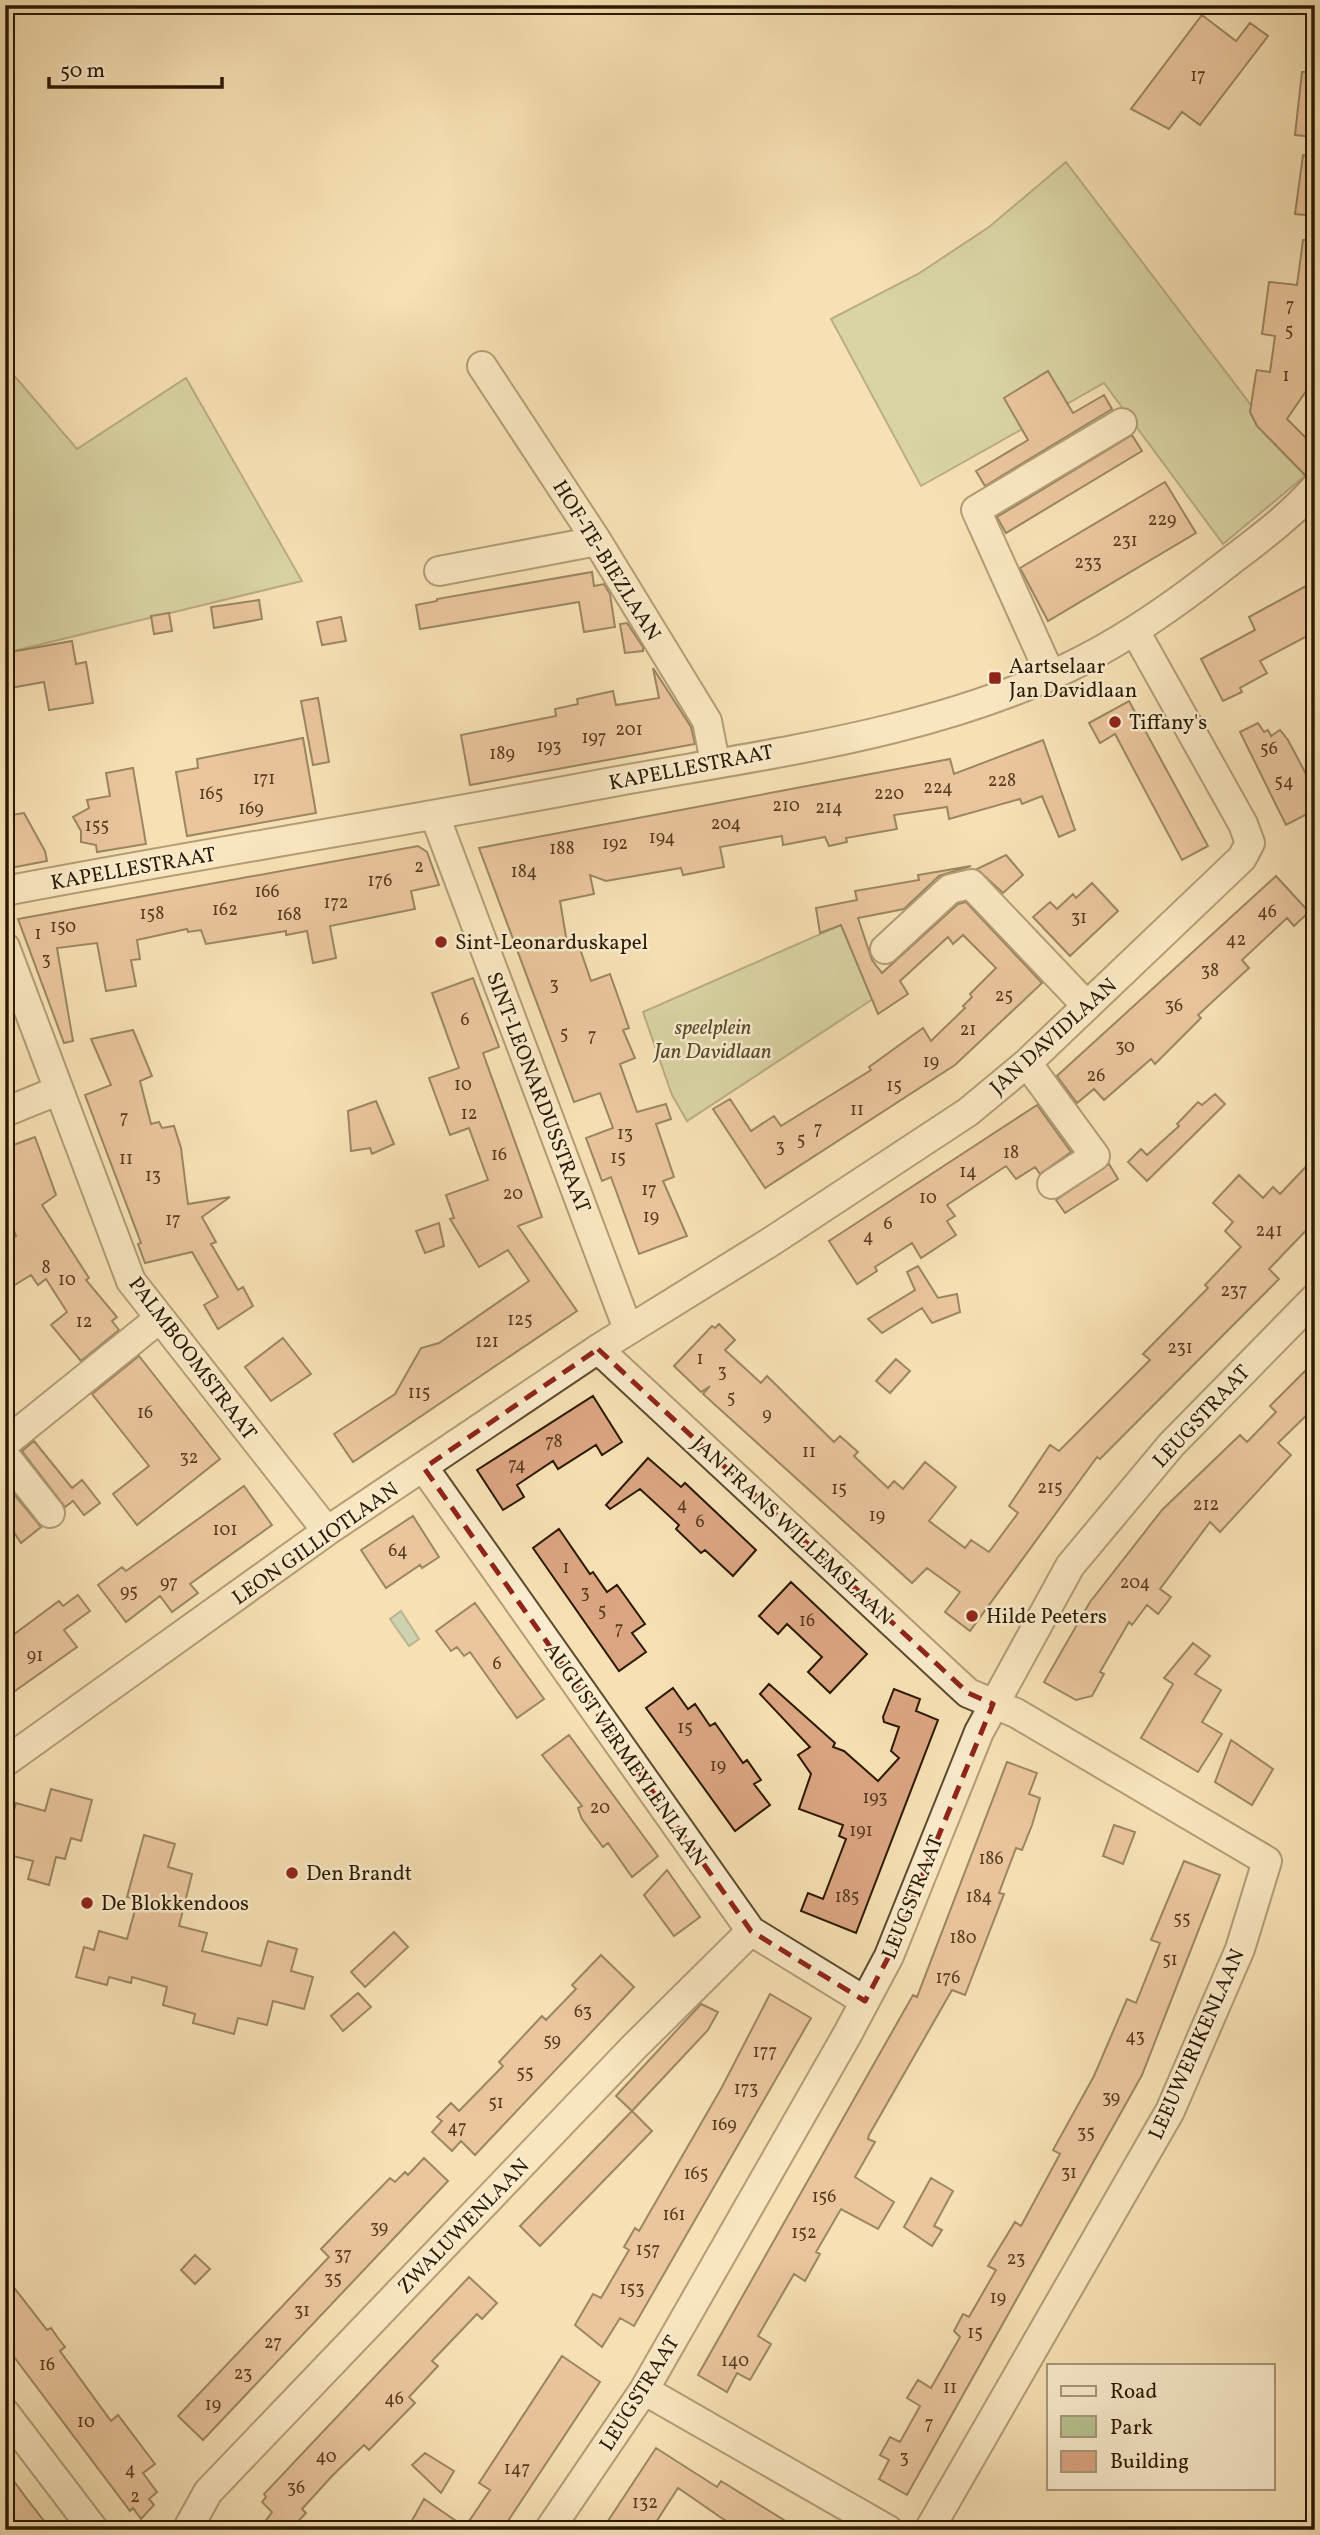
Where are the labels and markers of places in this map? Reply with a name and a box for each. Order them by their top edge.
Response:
place label: Aartselaar Jan Davidlaan [1009,653,1137,706]
marker: Aartselaar Jan Davidlaan [987,670,1003,686]
place label: Tiffany's [1129,709,1207,738]
marker: Tiffany's [1107,714,1123,730]
place label: Sint-Leonarduskapel [455,929,648,958]
marker: Sint-Leonarduskapel [433,934,449,950]
place label: Hilde Peeters [986,1603,1107,1632]
marker: Hilde Peeters [964,1608,980,1624]
place label: Den Brandt [306,1860,412,1889]
marker: Den Brandt [284,1865,300,1881]
place label: De Blokkendoos [101,1890,249,1919]
marker: De Blokkendoos [79,1895,95,1911]

